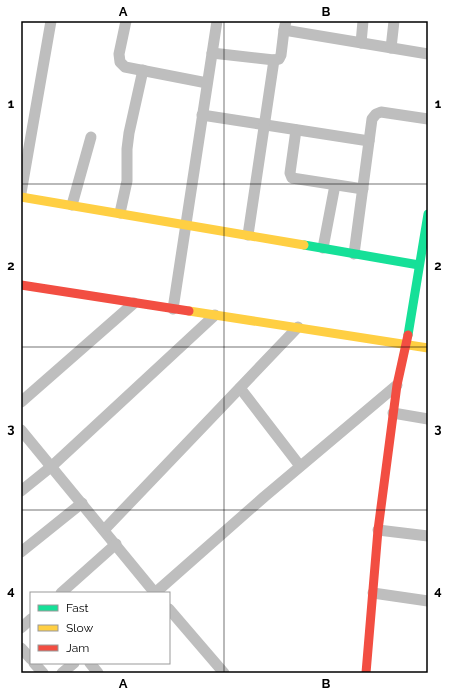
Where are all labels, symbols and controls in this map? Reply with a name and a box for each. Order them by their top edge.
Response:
text: A [119,4,128,19]
text: B [322,4,331,19]
text: 1 [8,96,15,111]
text: 1 [435,96,442,111]
text: 2 [7,258,15,273]
text: 2 [434,258,442,273]
text: 3 [7,421,15,436]
text: 3 [434,421,442,436]
text: 4 [7,583,15,598]
text: 4 [434,583,442,598]
legend [30,592,170,664]
text: Fast [66,601,89,615]
text: Slow [66,621,93,635]
text: Jam [66,641,89,655]
text: A [119,676,128,691]
text: B [322,676,331,691]

